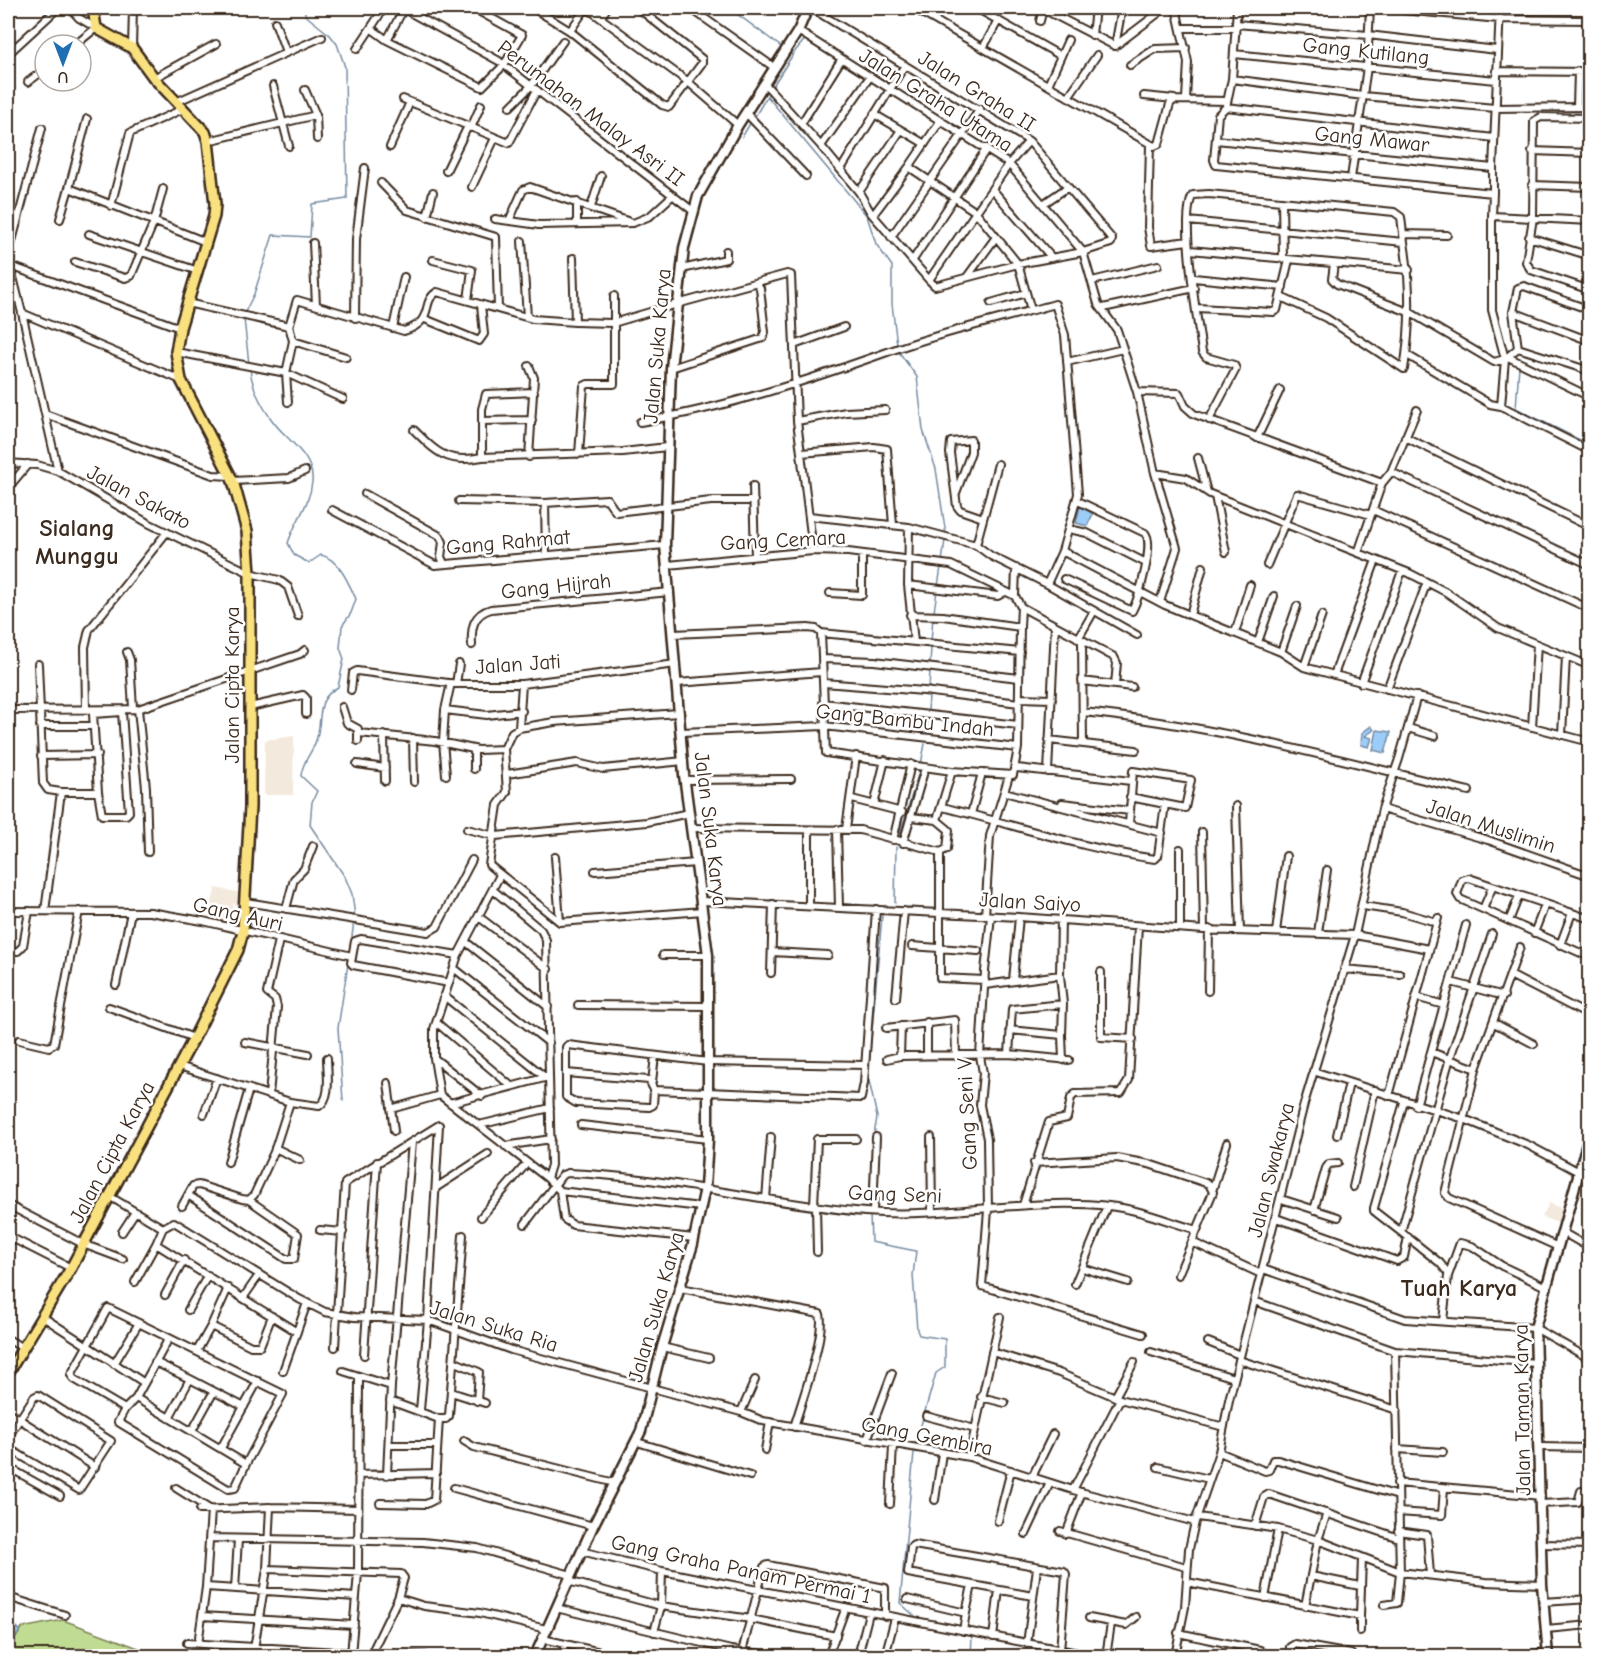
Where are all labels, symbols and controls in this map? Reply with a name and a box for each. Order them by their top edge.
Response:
street label: Gang Kutilang [1302,32,1430,70]
north arrow [33,33,93,93]
street label: Perumahan Malay Asri II [493,35,689,191]
street label: Jalan Graha Utama [855,43,1017,157]
street label: Jalan Graha II [914,45,1040,137]
text: U [58,68,68,86]
street label: Gang Mawar [1313,121,1431,157]
street label: Jalan Suka Karya [638,268,676,424]
street label: Jalan Sakato [83,460,195,534]
district label: Sialang Munggu [35,514,119,570]
street label: Gang Rahmat [445,525,572,559]
street label: Gang Cemara [719,525,847,555]
street label: Gang Hijrah [500,568,612,604]
street label: Jalan Cipta Karya [220,606,244,764]
street label: Jalan Jati [474,649,562,679]
street label: Gang Bambu Indah [815,699,995,741]
street label: Jalan Suka Karya [690,750,732,908]
street label: Jalan Muslimin [1423,794,1559,858]
street label: Jalan Saiyo [979,887,1081,917]
street label: Gang Auri [191,892,285,936]
street label: Gang Seni V [952,1057,982,1171]
street label: Jalan Cipta Karya [64,1077,160,1227]
street label: Jalan Swakarya [1243,1100,1299,1240]
street label: Gang Seni [848,1180,942,1208]
street label: Jalan Suka Karya [623,1229,689,1385]
district label: Tuah Karya [1401,1274,1517,1302]
street label: Jalan Suka Ria [427,1295,561,1357]
street label: Jalan Taman Karya [1509,1324,1535,1496]
street label: Gang Gembira [859,1411,995,1461]
street label: Gang Graha Panam Permai 1 [609,1530,873,1608]

